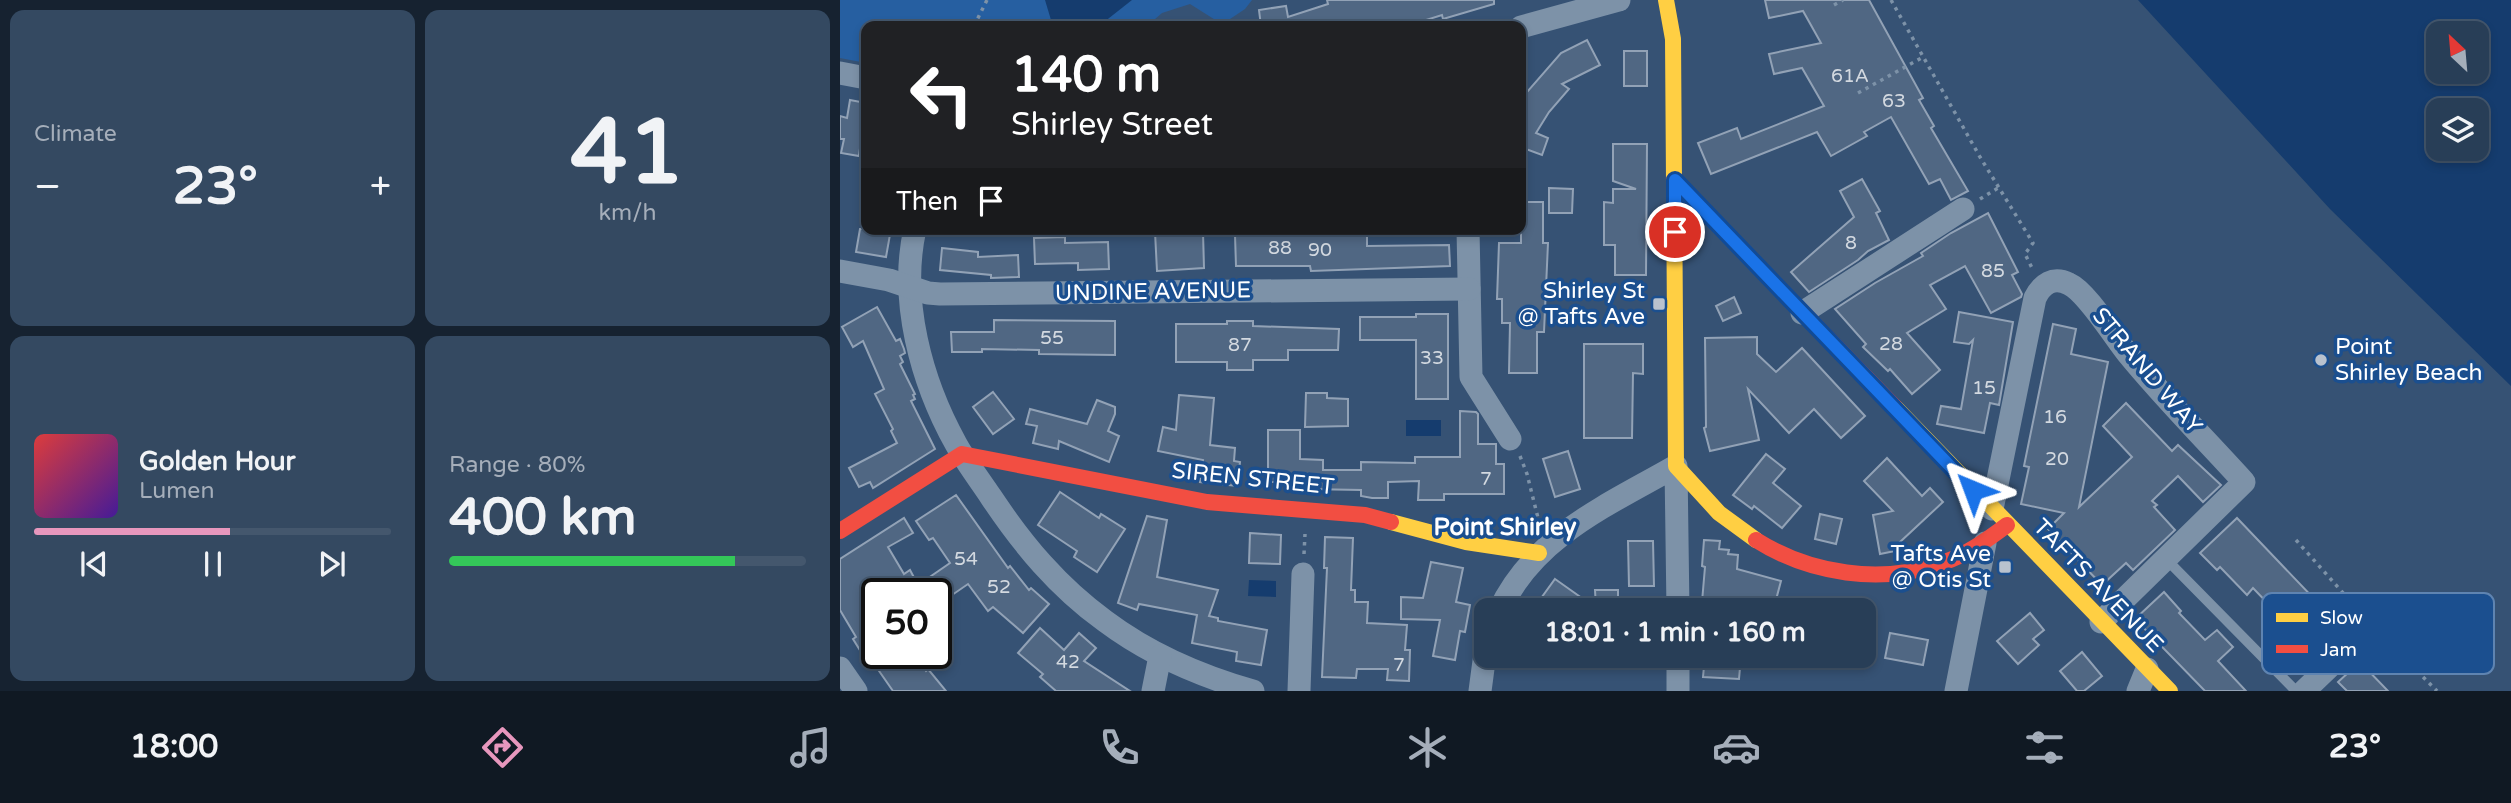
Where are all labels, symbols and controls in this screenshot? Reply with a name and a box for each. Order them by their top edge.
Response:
north arrow [2426,21,2488,84]
map controls [2426,21,2489,161]
text: 140 m [1011,46,1161,105]
icon: left [896,49,987,140]
house number: 61A [1831,65,1869,87]
house number: 63 [1882,90,1906,112]
text: 41 [570,98,685,208]
button: layers [2426,98,2489,161]
text: Shirley Street [1011,106,1213,144]
text: Climate [34,120,117,148]
text: 23° [173,155,258,218]
text: − [34,164,61,210]
text: + [370,164,391,210]
icon: arrive [972,182,1010,220]
text: Then [896,186,958,217]
text: km/h [599,199,656,227]
pin [1645,202,1705,262]
icon: arrive [1656,213,1694,251]
house number: 8 [1845,232,1857,254]
house number: 88 [1268,237,1292,259]
house number: 90 [1308,239,1332,261]
house number: 85 [1981,260,2005,282]
street label: UNDINE AVENUE [1055,276,1251,308]
place label: Shirley St @ Tafts Ave [1518,277,1645,331]
marker: Shirley St @ Tafts Ave [1651,296,1667,312]
street label: STRAND WAY [2086,302,2208,440]
house number: 55 [1040,327,1064,349]
house number: 28 [1879,333,1903,355]
place label: Point Shirley Beach [2335,333,2483,387]
house number: 87 [1228,334,1252,356]
house number: 33 [1420,347,1444,369]
marker: Point Shirley Beach [2313,352,2329,368]
house number: 15 [1972,377,1996,399]
house number: 16 [2043,406,2067,428]
text: Golden Hour [139,446,296,477]
house number: 20 [2045,448,2069,470]
text: Range · 80% [449,451,585,479]
position arrow [1936,453,2010,527]
street label: SIREN STREET [1170,457,1336,501]
house number: 7 [1480,468,1492,490]
text: Lumen [139,477,214,505]
text: 400 km [449,486,637,549]
district label: Point Shirley [1434,513,1577,542]
street label: TAFTS AVENUE [2027,513,2169,659]
place label: Tafts Ave @ Otis St [1890,540,1991,594]
icon: previous [75,545,113,583]
icon: pause [194,545,232,583]
icon: next [313,545,351,583]
house number: 54 [954,548,978,570]
marker: Tafts Ave @ Otis St [1997,559,2013,575]
house number: 52 [987,576,1011,598]
speed limit sign: 50 [861,578,952,669]
legend [2262,593,2494,674]
text: Slow [2320,607,2363,629]
text: 18:01 · 1 min · 160 m [1544,617,1806,648]
text: Jam [2320,639,2357,661]
house number: 42 [1056,651,1080,673]
house number: 7 [1393,654,1405,676]
icon: directions [478,723,527,772]
icon: music [786,723,835,772]
icon: phone [1095,723,1144,772]
icon: climate [1403,723,1452,772]
icon: car [1712,723,1761,772]
icon: filters [2020,723,2069,772]
text: 18:00 [130,728,218,766]
text: 23° [2329,728,2381,766]

